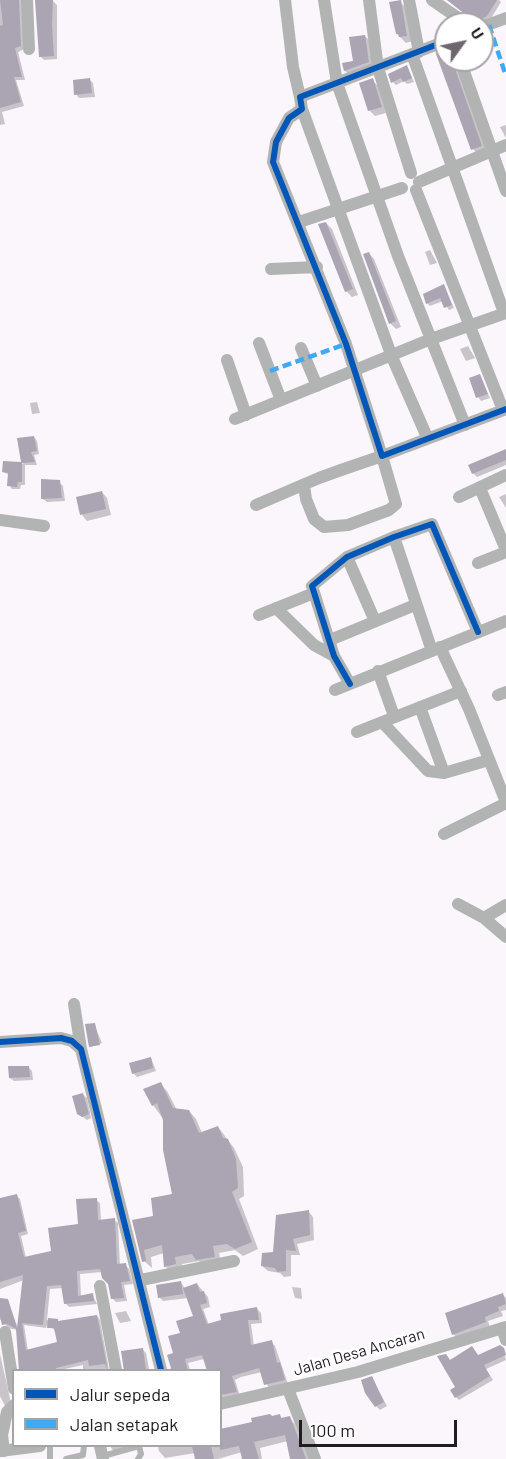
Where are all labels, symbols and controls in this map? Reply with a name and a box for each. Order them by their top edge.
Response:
north arrow [434,12,494,72]
text: U [467,24,489,42]
street label: Jalan Desa Ancaran [291,1324,427,1380]
legend [12,1369,222,1447]
text: Jalur sepeda [70,1383,170,1405]
scale bar [302,1408,460,1446]
text: Jalan setapak [70,1413,178,1435]
text: 100 m [310,1419,355,1441]

